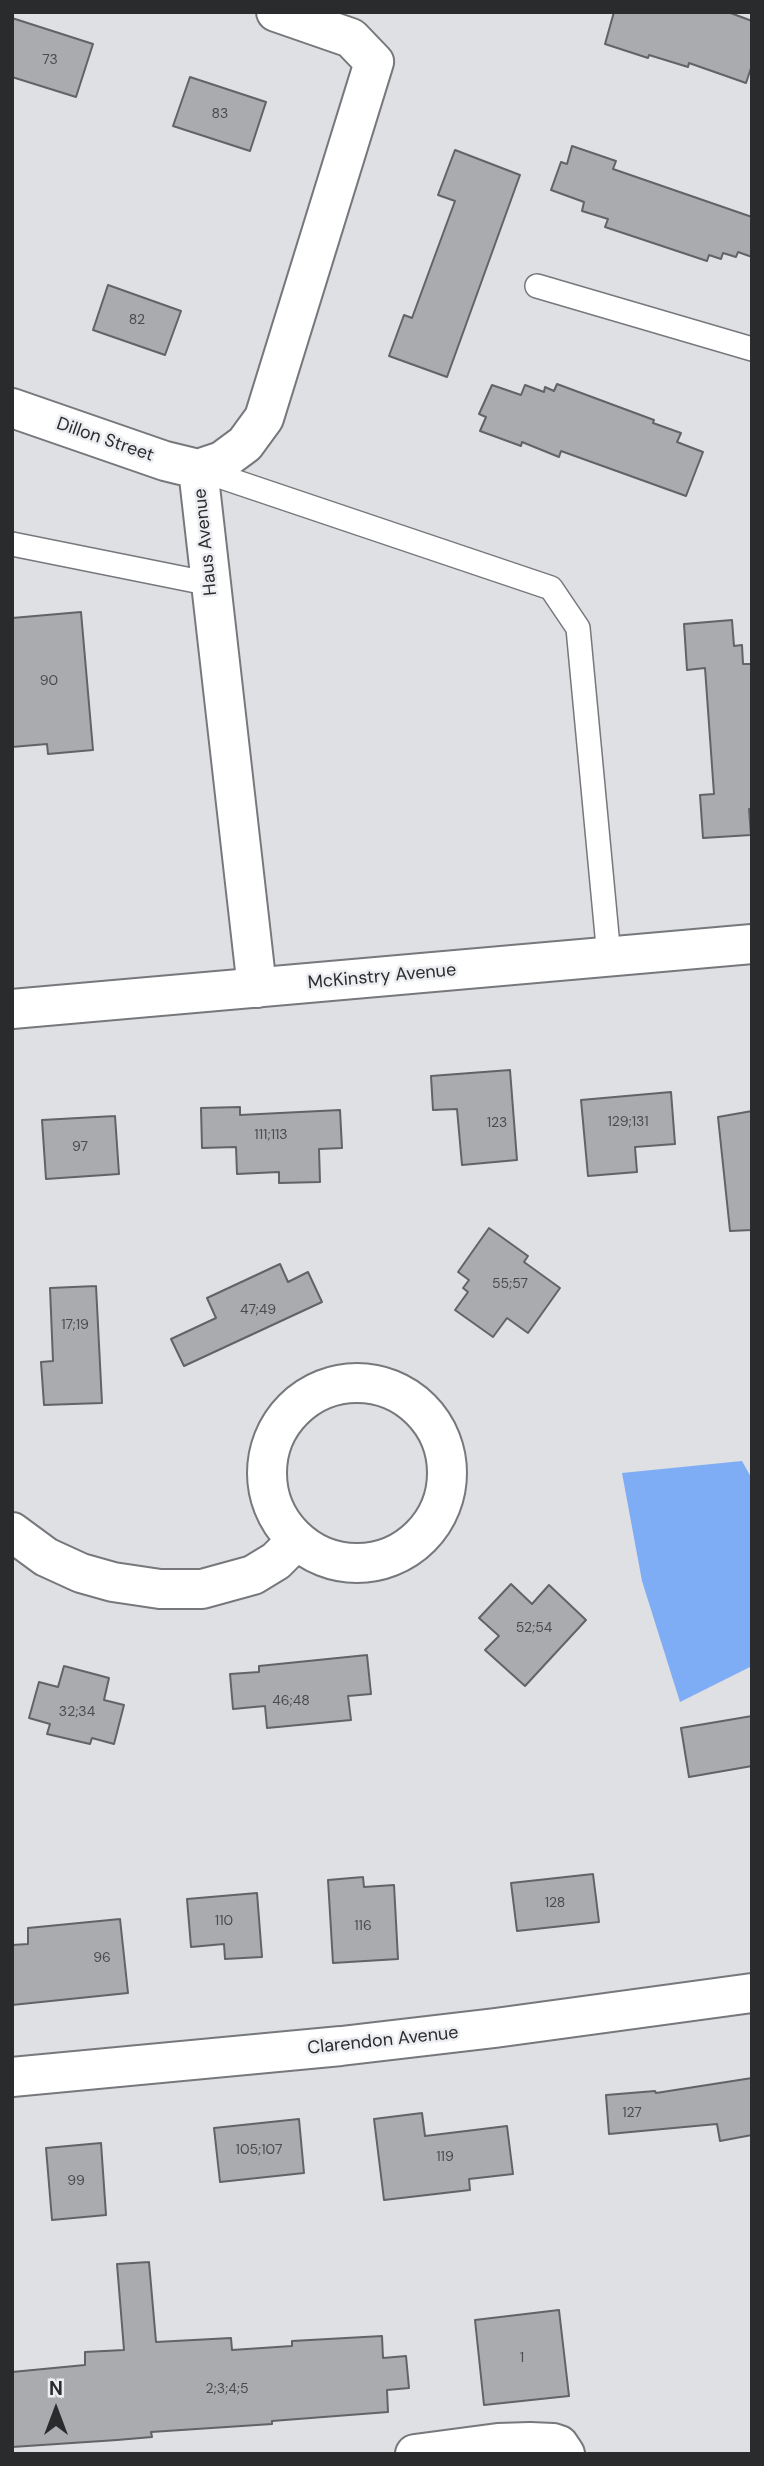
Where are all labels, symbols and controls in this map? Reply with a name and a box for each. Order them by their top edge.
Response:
house number: 73 [42,52,58,68]
house number: 83 [212,106,228,122]
house number: 82 [129,312,145,328]
street label: Dillon Street [53,413,157,467]
street label: Haus Avenue [190,487,222,597]
house number: 90 [40,673,58,689]
street label: McKinstry Avenue [307,960,457,994]
house number: 129;131 [607,1114,649,1130]
house number: 123 [487,1115,507,1131]
house number: 111;113 [254,1127,288,1143]
house number: 97 [72,1139,88,1155]
house number: 55;57 [492,1276,528,1292]
house number: 47;49 [240,1302,276,1318]
house number: 17;19 [61,1317,89,1333]
house number: 52;54 [516,1620,552,1636]
house number: 46;48 [272,1693,310,1709]
house number: 32;34 [59,1704,95,1720]
house number: 128 [545,1895,565,1911]
house number: 110 [215,1913,233,1929]
house number: 116 [354,1918,372,1934]
house number: 96 [93,1950,111,1966]
street label: Clarendon Avenue [306,2022,460,2060]
house number: 127 [622,2105,642,2121]
house number: 105;107 [236,2142,282,2158]
house number: 119 [436,2149,454,2165]
house number: 99 [67,2173,85,2189]
house number: 1 [520,2350,524,2366]
north arrow [21,2375,91,2445]
text: N [49,2376,63,2401]
house number: 2;3;4;5 [206,2381,248,2397]

